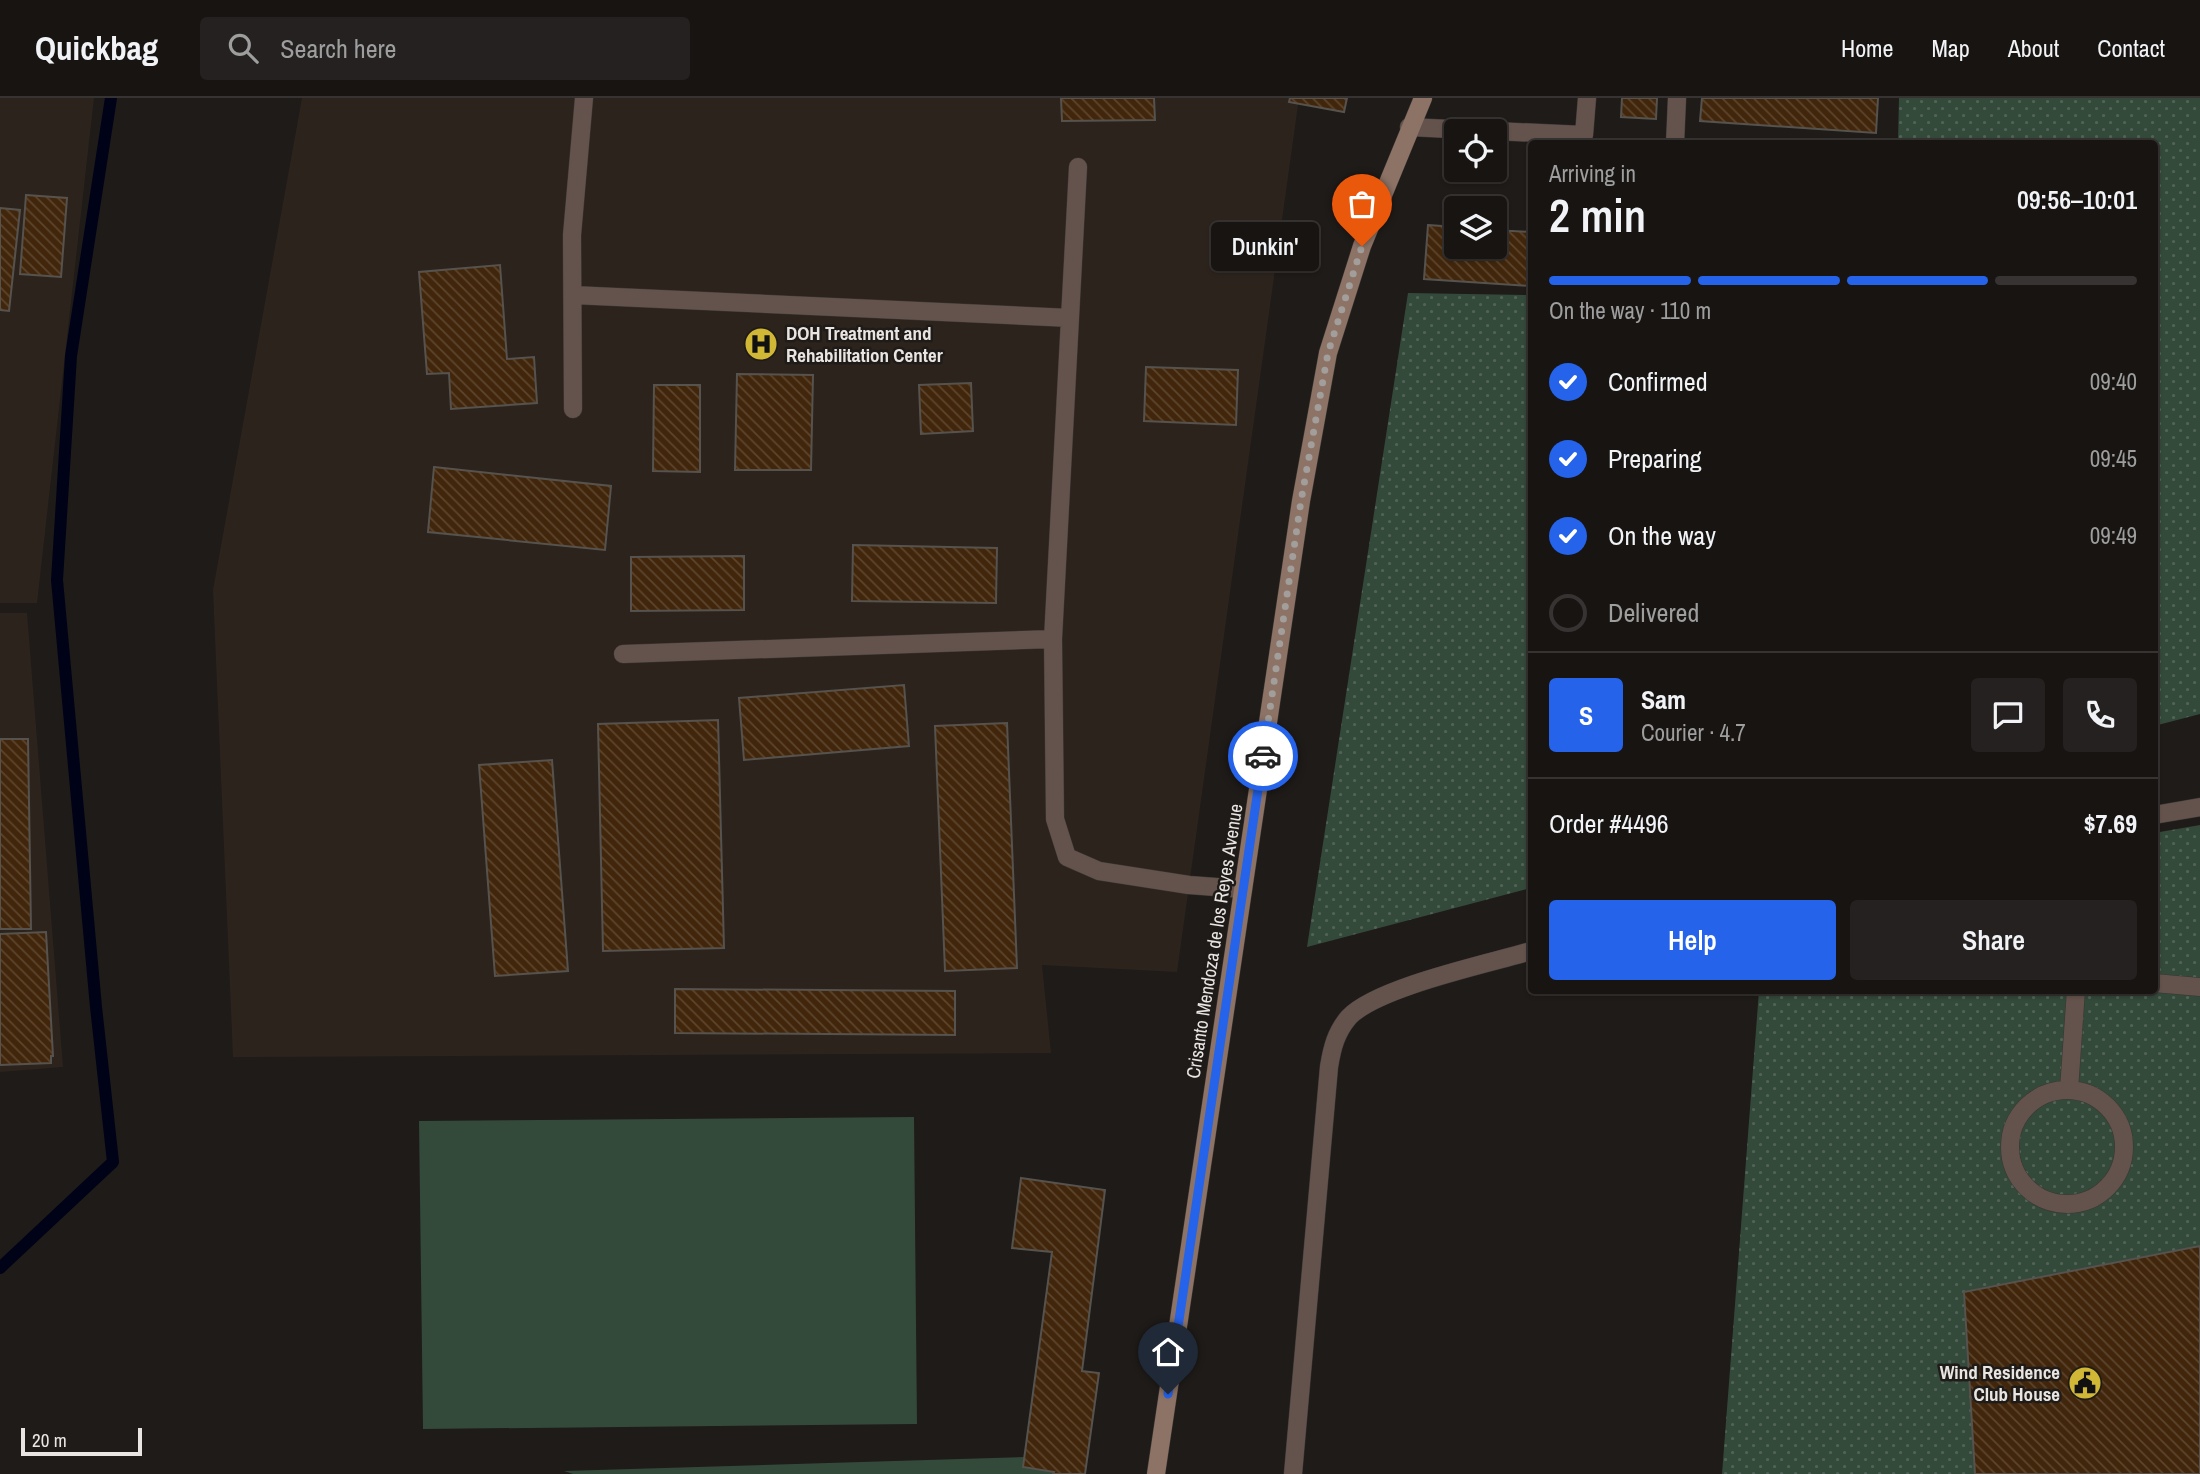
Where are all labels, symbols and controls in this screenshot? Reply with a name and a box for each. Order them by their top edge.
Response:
search box [200,17,690,80]
text: Quickbag [35,26,158,70]
icon: search [224,29,262,67]
text: Search here [280,31,396,66]
text: Home [1841,32,1893,64]
text: Map [1931,32,1970,64]
text: About [2008,32,2059,64]
text: Contact [2097,32,2165,64]
map controls [1444,119,1507,259]
button: locate [1444,119,1507,182]
text: Arriving in [1549,158,1636,189]
pin [1332,174,1392,246]
text: 09:56–10:01 [2017,182,2137,217]
text: 2 min [1549,184,1646,246]
icon: bag [1343,185,1381,223]
button: layers [1444,196,1507,259]
callout: Dunkin' [1212,222,1320,270]
text: Dunkin' [1232,231,1298,262]
text: On the way · 110 m [1549,295,1711,326]
place label: DOH Treatment and Rehabilitation Center [786,320,943,368]
hospital icon: DOH Treatment and Rehabilitation Center [742,325,780,363]
icon: check [1549,363,1587,401]
text: Confirmed [1608,364,1708,399]
text: 09:40 [2090,366,2137,397]
icon: check [1549,440,1587,478]
text: Preparing [1608,441,1702,476]
text: 09:45 [2090,443,2137,474]
icon: check [1549,517,1587,555]
text: On the way [1608,518,1716,553]
text: 09:49 [2090,520,2137,551]
text: Delivered [1608,595,1699,630]
button: chat [1971,678,2045,752]
button: phone [2063,678,2137,752]
text: Sam [1641,682,1686,717]
text: S [1579,698,1593,733]
text: Courier · 4.7 [1641,717,1746,748]
courier [1228,721,1298,791]
icon: car [1244,737,1282,775]
street label: Crisanto Mendoza de los Reyes Avenue [1179,802,1249,1080]
text: Order #4496 [1549,806,1669,841]
text: $7.69 [2084,806,2137,841]
button: Help [1549,900,1836,980]
button: Share [1850,900,2137,980]
pin [1138,1322,1198,1394]
icon: home [1149,1333,1187,1371]
place label: Wind Residence Club House [1940,1359,2060,1407]
public building icon: Wind Residence Club House [2066,1364,2104,1402]
scale bar [21,1425,142,1457]
text: 20 m [32,1427,67,1453]

